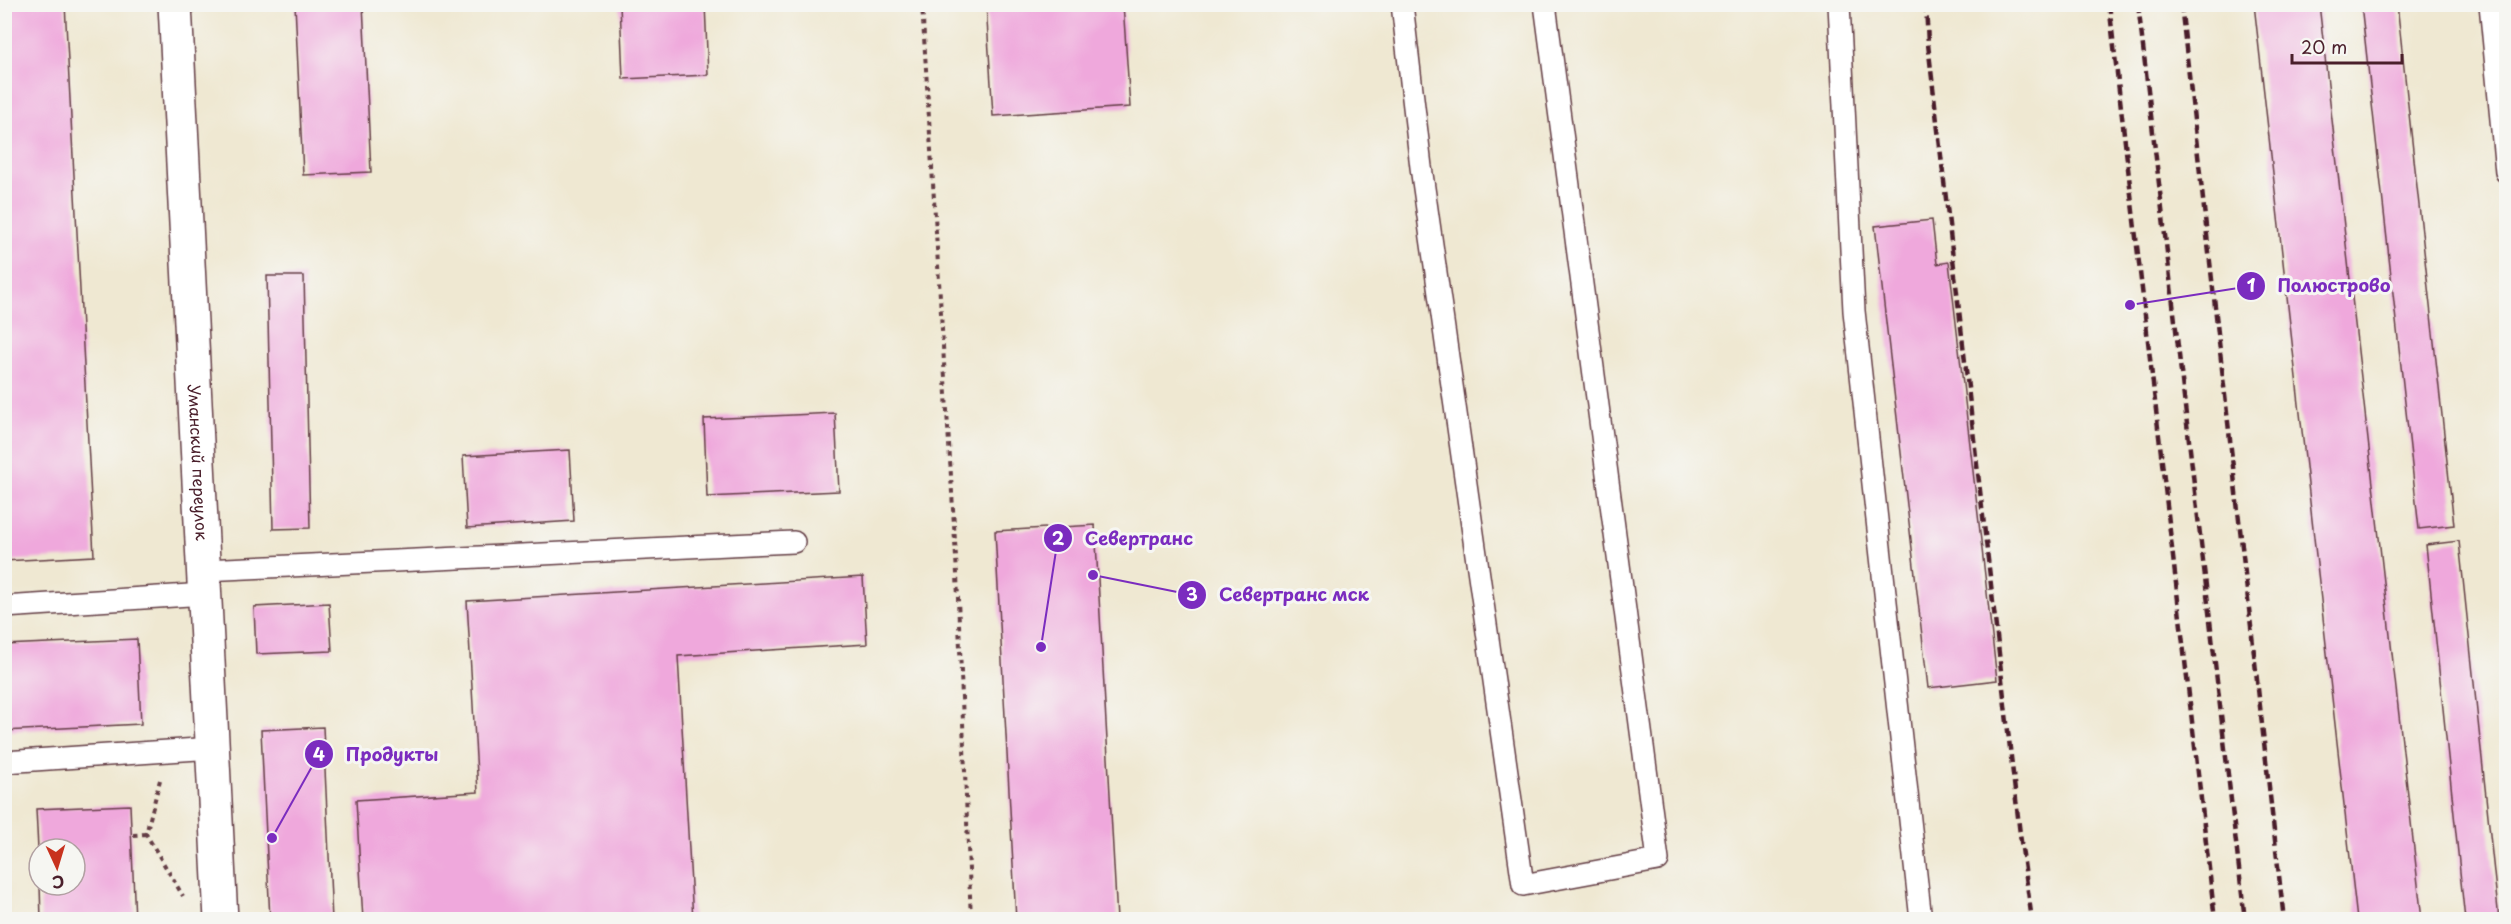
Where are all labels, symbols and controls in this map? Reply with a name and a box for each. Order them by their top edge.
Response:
scale bar [2292,27,2402,65]
text: 20 m [2301,33,2347,60]
callout: Полюстрово [2236,268,2403,304]
text: 1 [2247,271,2256,298]
text: Полюстрово [2278,271,2391,298]
street label: Уманский переулок [183,384,215,541]
callout: Севертранс [1043,520,1205,556]
text: 2 [1052,524,1065,551]
text: Севертранс [1085,524,1193,551]
callout: Севертранс мск [1177,577,1382,613]
text: 3 [1186,580,1198,607]
text: Севертранс мск [1219,580,1369,607]
callout: Продукты [304,736,451,772]
text: 4 [313,740,325,767]
text: Продукты [346,740,438,767]
north arrow [27,837,87,897]
text: С [51,871,65,895]

